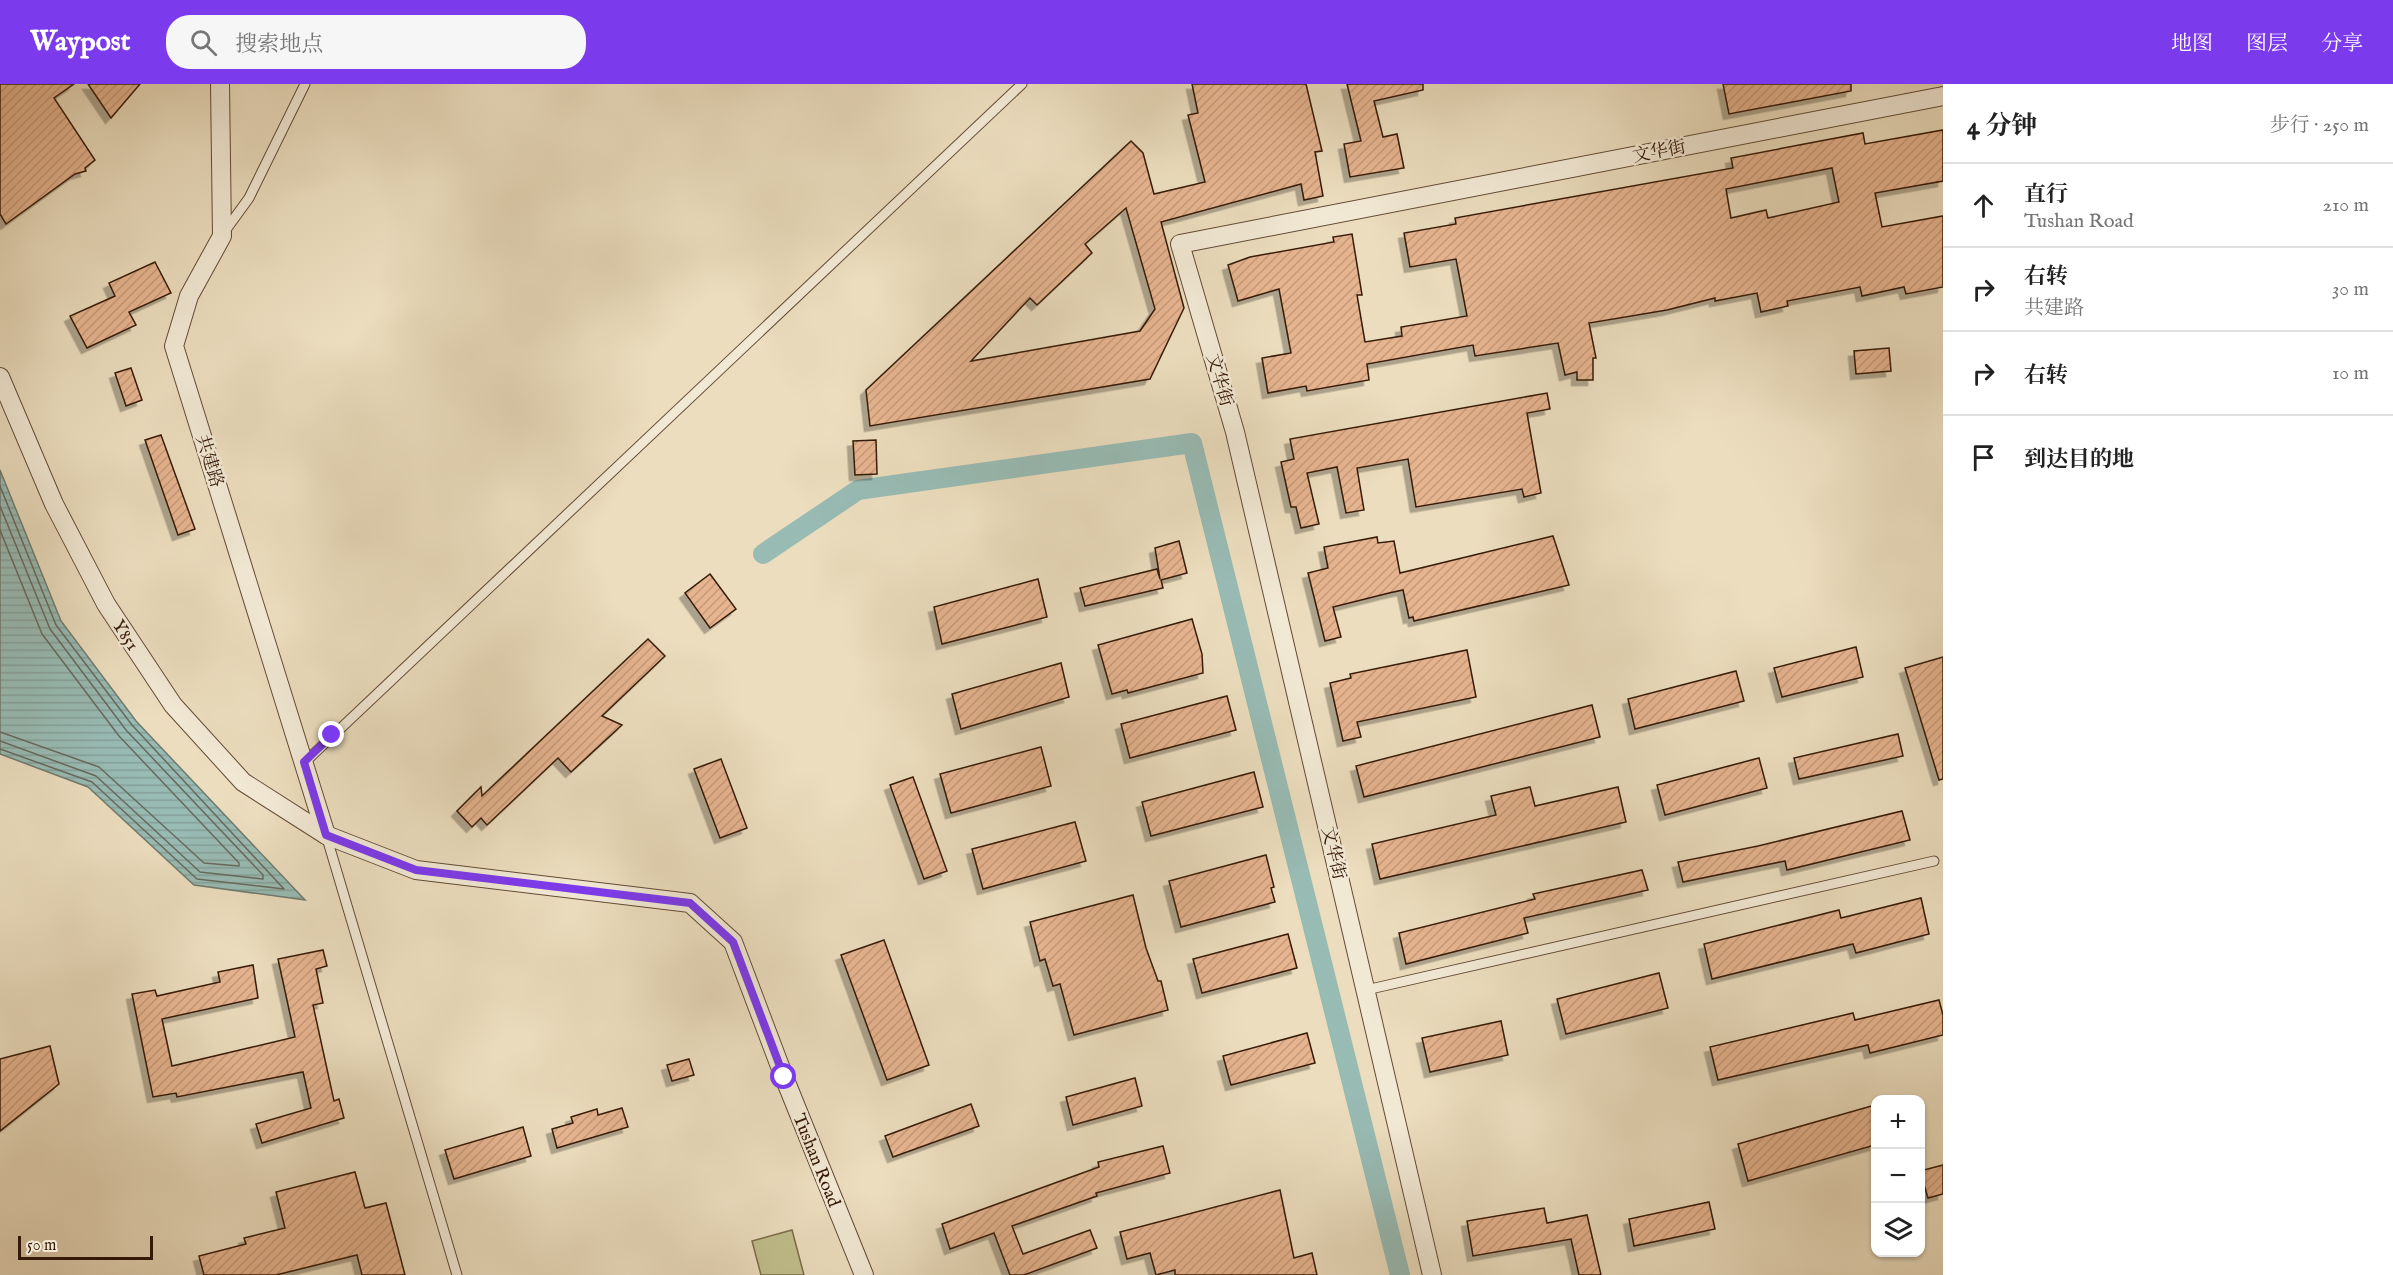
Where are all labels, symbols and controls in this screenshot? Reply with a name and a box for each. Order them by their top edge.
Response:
search box [166,15,586,69]
text: Waypost [30,25,130,60]
icon: search [187,26,220,59]
text: 搜索地点 [235,31,323,59]
text: 地图 [2171,31,2213,58]
text: 图层 [2246,31,2288,58]
text: 分享 [2321,31,2363,58]
text: 4 分钟 [1967,110,2037,143]
text: 步行 · 250 m [2270,113,2369,138]
street label: 文华街 [1631,136,1688,169]
text: 直行 [2024,181,2068,209]
icon: ahead [1967,189,2000,222]
text: 210 m [2323,193,2369,218]
text: Tushan Road [2024,209,2134,234]
text: 右转 [2024,263,2068,291]
icon: right [1967,273,2000,306]
text: 30 m [2332,277,2369,302]
text: 共建路 [2024,296,2084,321]
street label: 文华街 [1200,351,1237,410]
icon: right [1967,357,2000,390]
text: 10 m [2332,361,2369,386]
text: 右转 [2024,362,2068,390]
street label: 共建路 [190,432,227,491]
icon: arrive [1967,441,2000,474]
text: 到达目的地 [2024,446,2134,474]
street label: Y851 [106,616,143,656]
route end [318,721,344,747]
street label: 文华街 [1315,824,1350,882]
route start [770,1063,796,1089]
map controls [1871,1095,1925,1257]
button: + [1871,1095,1925,1149]
street label: Tushan Road [786,1110,845,1211]
button: − [1871,1149,1925,1203]
button: layers [1871,1203,1925,1257]
scale bar [18,1233,153,1260]
text: 50 m [27,1236,56,1256]

